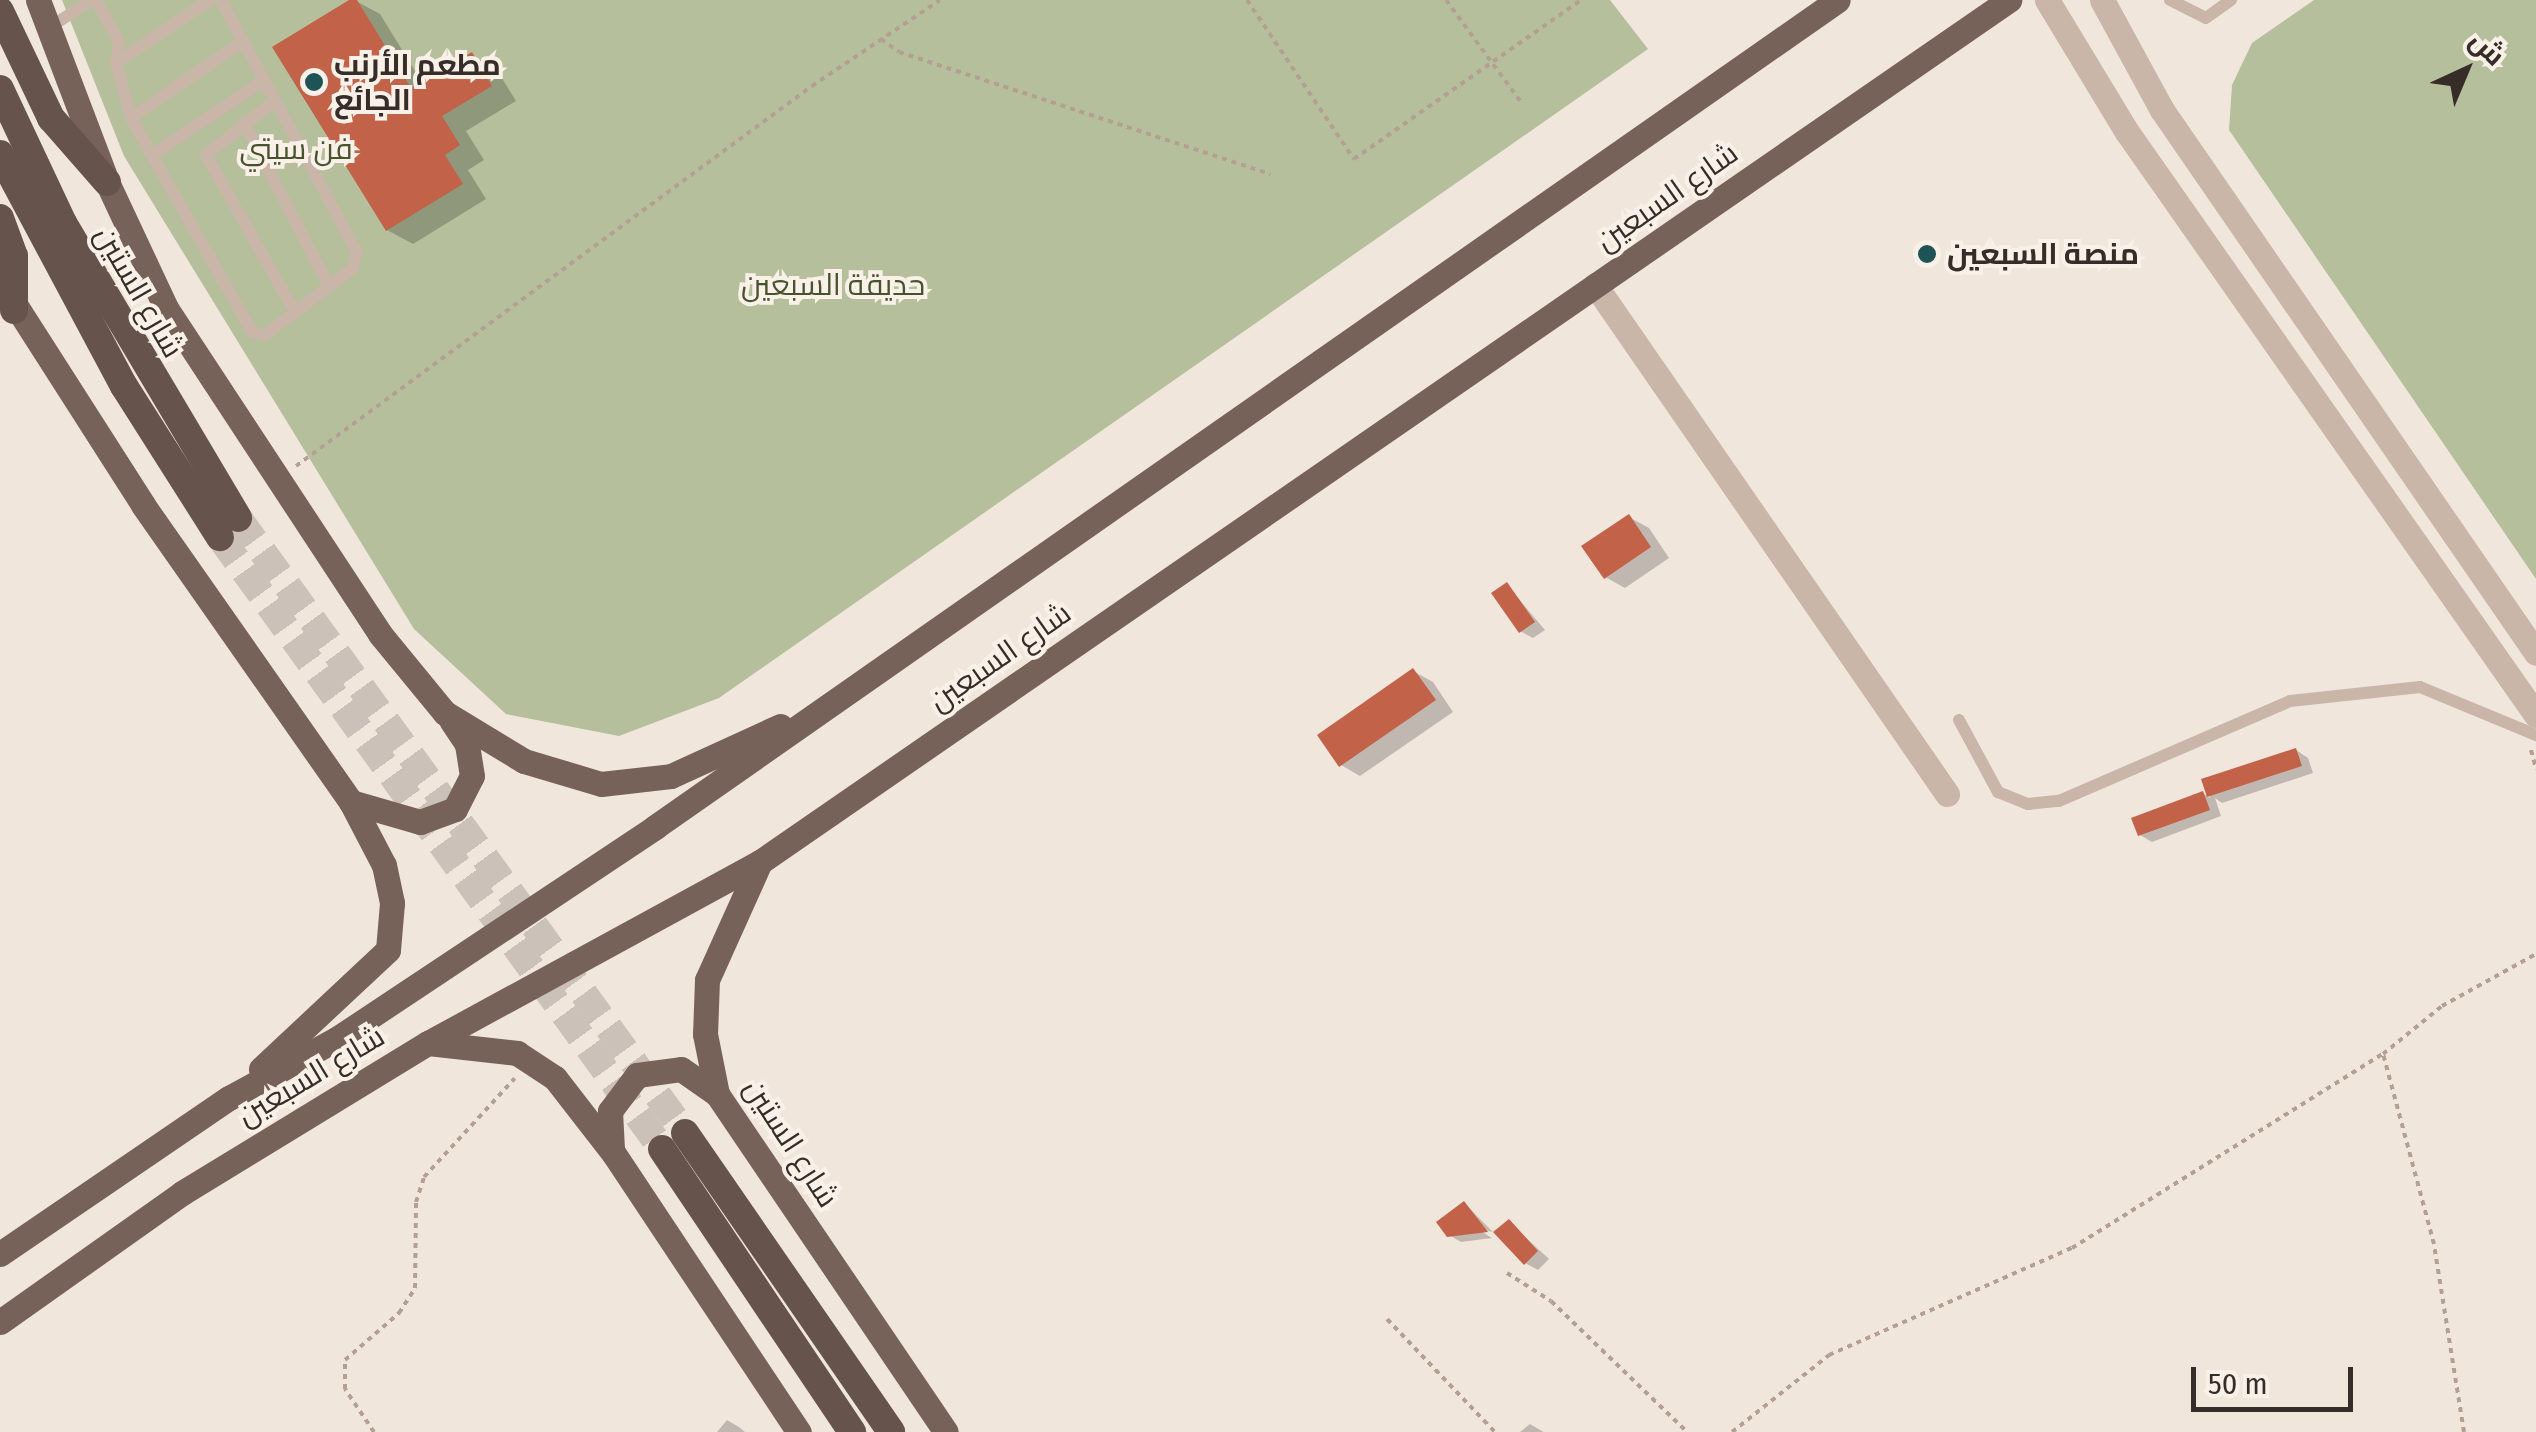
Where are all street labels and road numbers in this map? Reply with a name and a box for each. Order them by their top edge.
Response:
street label: شارع السبعين [1589,135,1745,259]
street label: شارع الستين [87,220,191,364]
street label: شارع السبعين [922,595,1078,719]
street label: شارع السبعين [231,1018,391,1134]
street label: شارع الستين [736,1072,846,1214]

